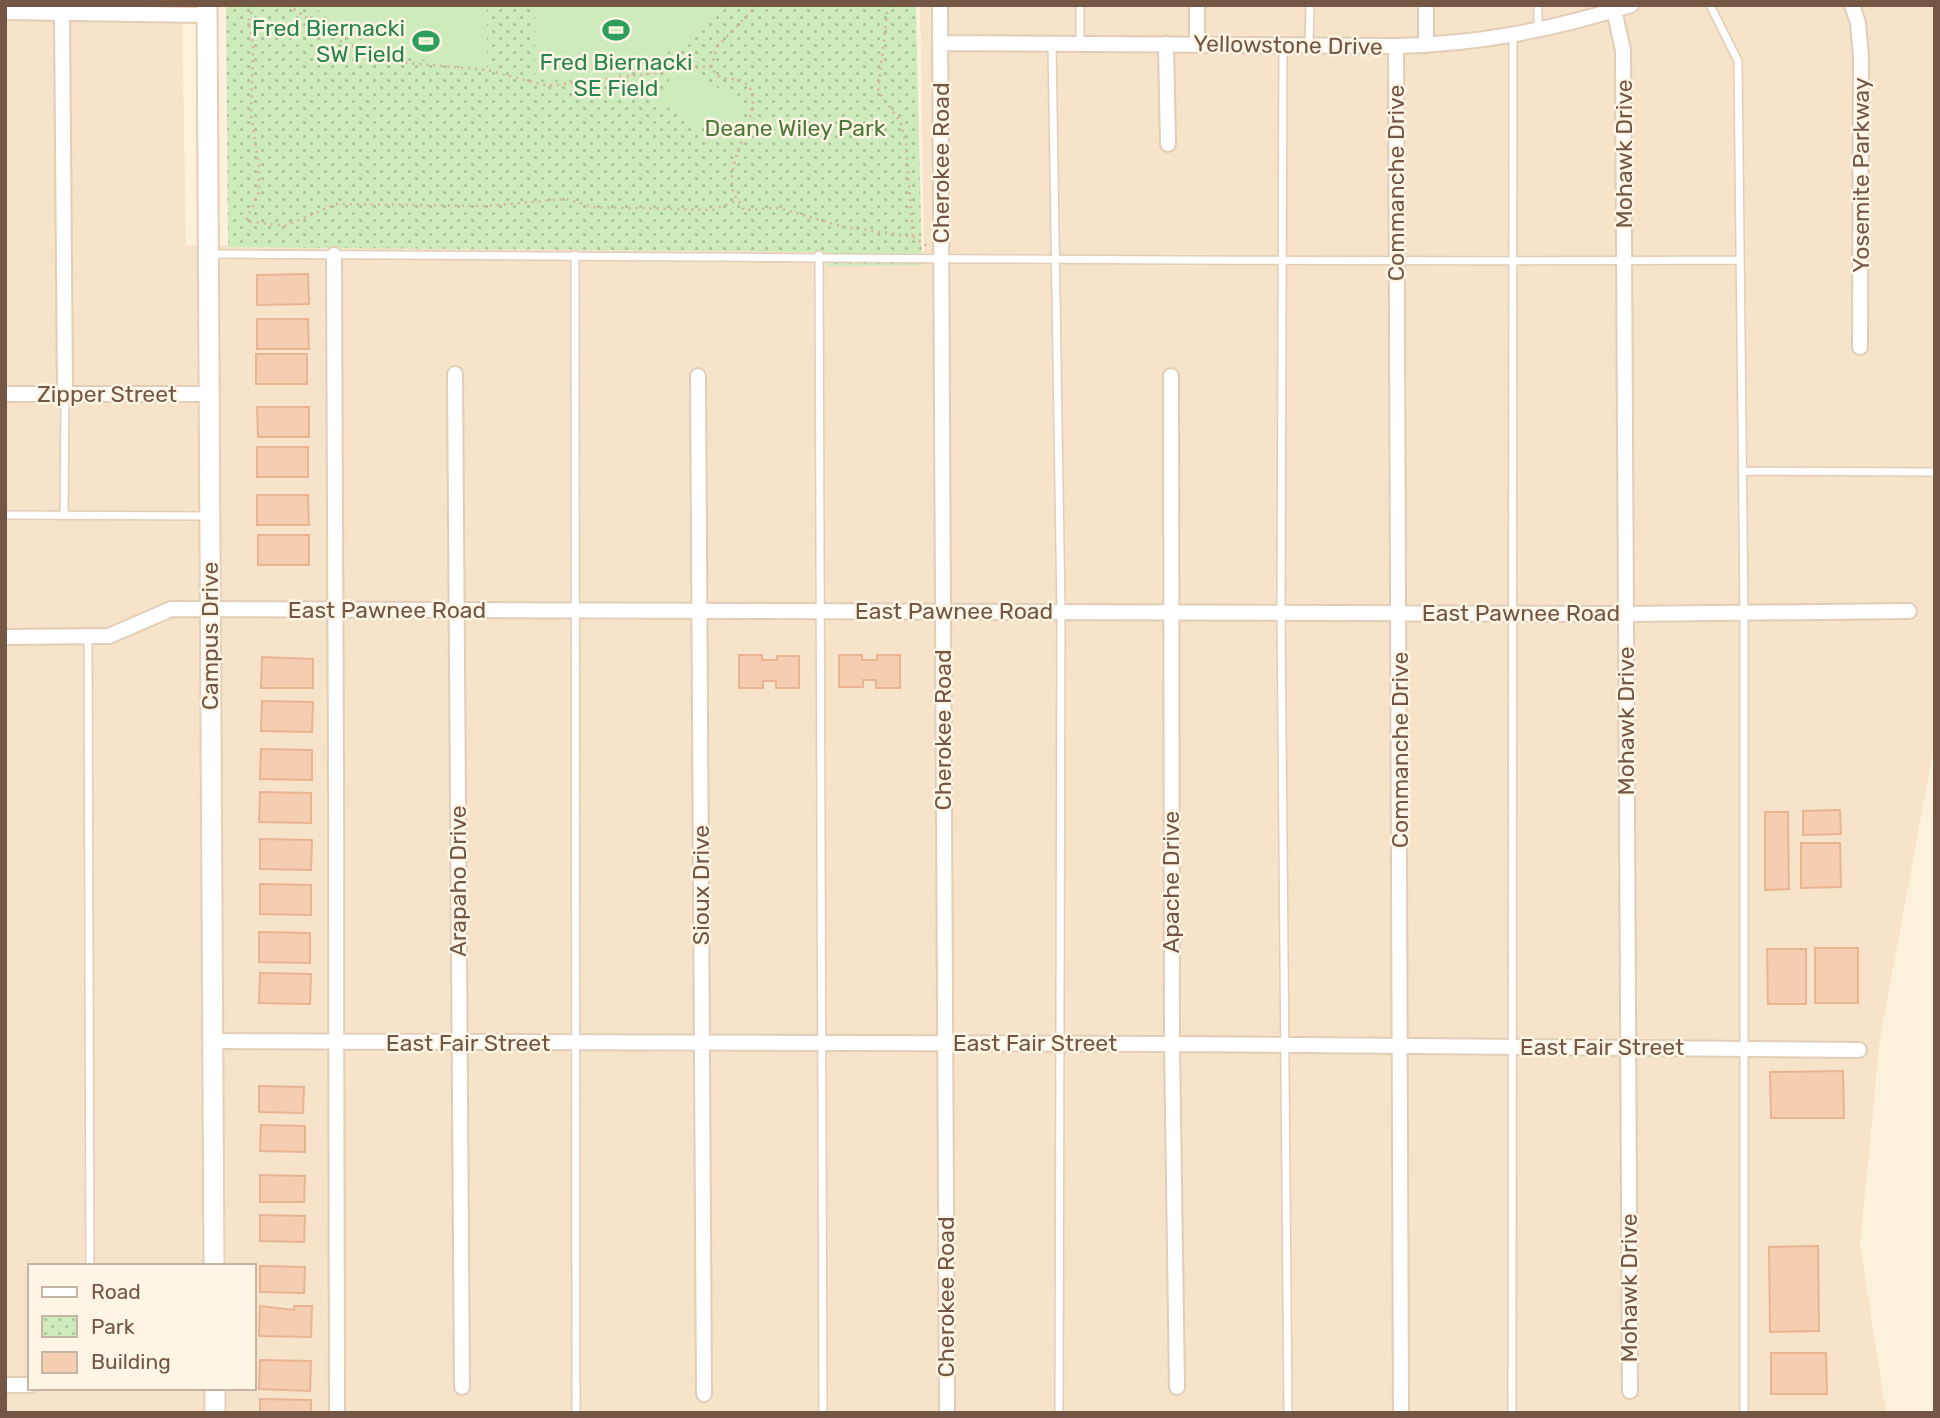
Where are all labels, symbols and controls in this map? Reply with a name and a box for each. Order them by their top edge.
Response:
place label: Fred Biernacki SW Field [252,14,405,68]
sports icon: Fred Biernacki SE Field [601,15,631,45]
sports icon: Fred Biernacki SW Field [411,26,441,56]
street label: Yellowstone Drive [1193,29,1383,61]
place label: Fred Biernacki SE Field [539,48,693,102]
street label: Yosemite Parkway [1847,77,1875,273]
street label: Mohawk Drive [1610,79,1638,229]
street label: Cherokee Road [927,82,955,244]
street label: Commanche Drive [1382,85,1410,281]
park label: Deane Wiley Park [704,114,886,142]
street label: Zipper Street [37,380,177,408]
street label: Campus Drive [196,562,224,710]
street label: East Pawnee Road [288,596,486,624]
street label: East Pawnee Road [855,597,1053,625]
street label: East Pawnee Road [1422,599,1620,627]
street label: Mohawk Drive [1612,646,1640,796]
street label: Cherokee Road [929,649,957,811]
street label: Commanche Drive [1386,652,1414,848]
street label: Arapaho Drive [444,805,472,957]
street label: Apache Drive [1157,811,1185,953]
street label: Sioux Drive [687,825,715,945]
street label: East Fair Street [386,1029,550,1057]
street label: East Fair Street [953,1029,1117,1057]
street label: East Fair Street [1520,1033,1684,1061]
street label: Mohawk Drive [1615,1213,1643,1363]
street label: Cherokee Road [932,1216,960,1378]
legend [28,1264,256,1390]
text: Road [91,1279,141,1304]
text: Park [91,1314,135,1339]
text: Building [91,1349,171,1374]

